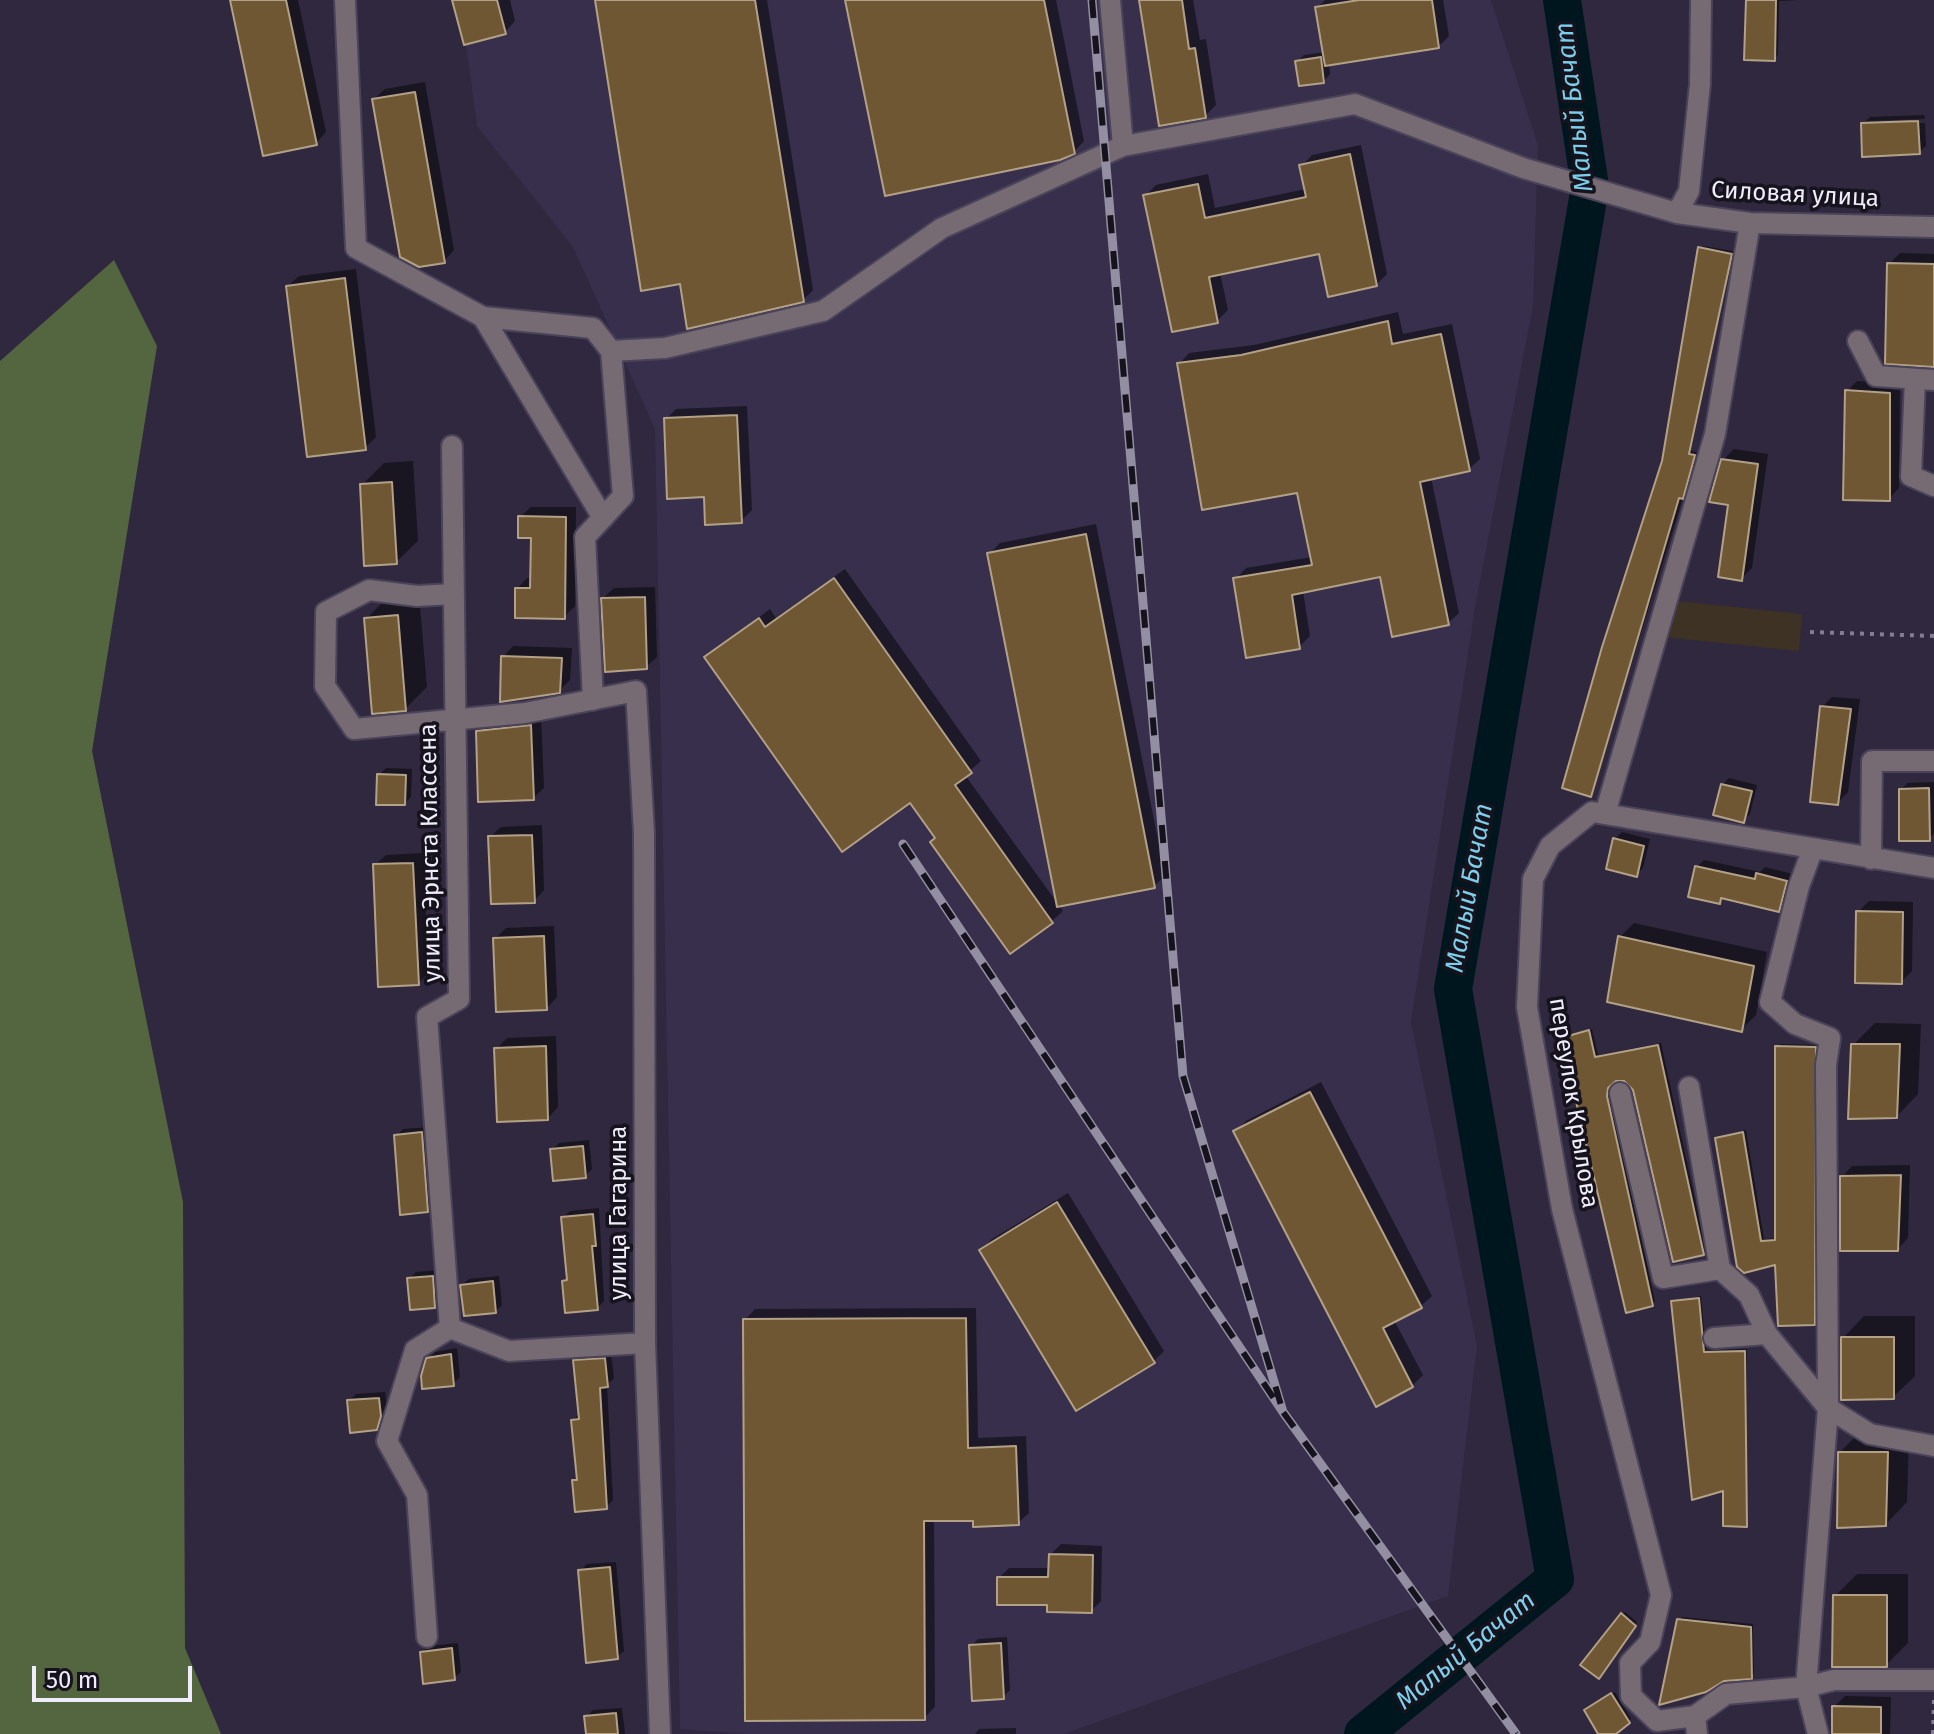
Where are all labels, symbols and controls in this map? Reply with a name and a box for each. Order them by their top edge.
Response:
water label: Малый Бачат [1549,20,1601,194]
street label: Силовая улица [1710,176,1880,214]
street label: улица Эрнста Классена [414,723,448,983]
water label: Малый Бачат [1440,801,1500,975]
street label: переулок Крылова [1542,996,1604,1210]
street label: улица Гагарина [605,1126,633,1300]
water label: Малый Бачат [1390,1585,1542,1717]
scale bar [36,1650,196,1700]
text: 50 m [46,1666,98,1694]

